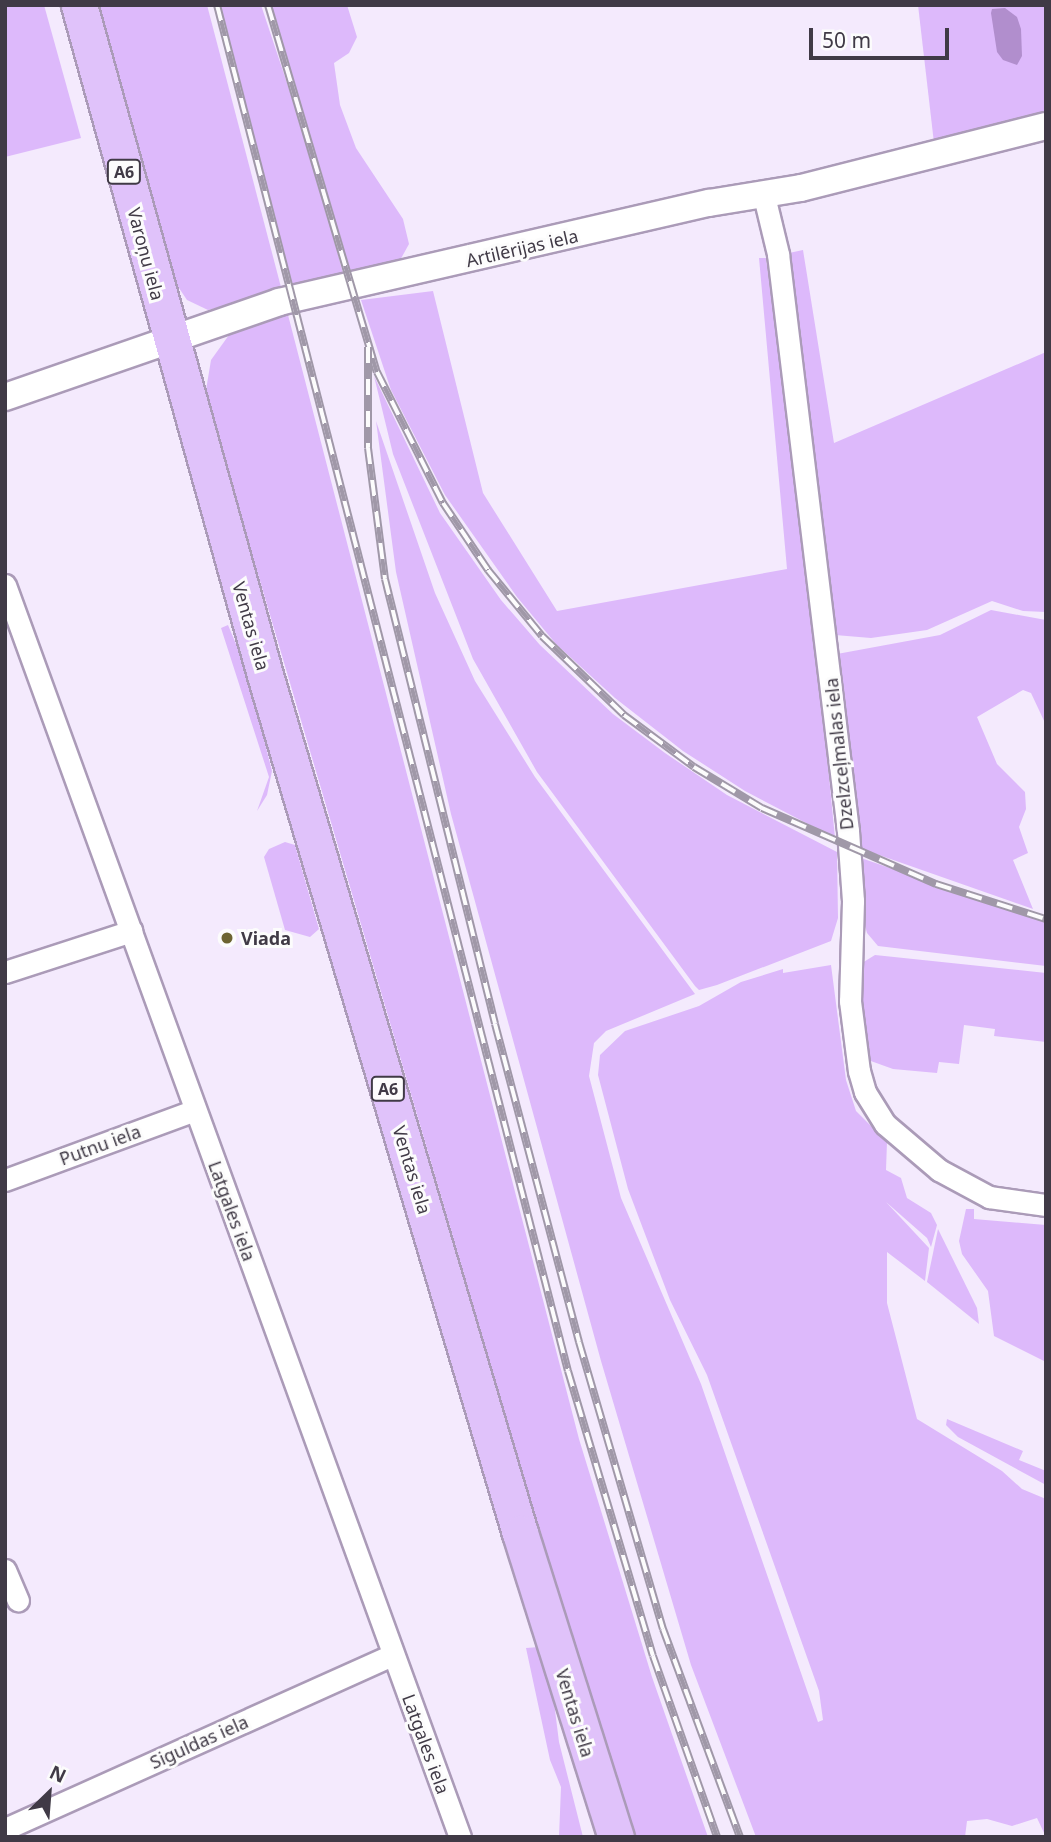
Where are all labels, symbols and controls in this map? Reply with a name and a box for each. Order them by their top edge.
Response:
scale bar [813,14,953,58]
text: 50 m [822,26,871,54]
road number: A6 [106,160,142,184]
street label: Varoņu iela [123,205,169,303]
street label: Artilērijas iela [464,225,580,271]
street label: Ventas iela [228,579,274,673]
street label: Dzelzceļmalas iela [820,677,858,831]
place label: Viada [241,927,291,949]
marker: Viada [219,930,235,946]
road number: A6 [370,1077,406,1102]
street label: Putnu iela [56,1120,144,1170]
street label: Ventas iela [388,1123,436,1217]
street label: Latgales iela [204,1158,260,1264]
street label: Ventas iela [551,1666,599,1760]
street label: Latgales iela [398,1691,454,1797]
street label: Siguldas iela [146,1711,252,1773]
north arrow [14,1758,84,1828]
text: N [45,1759,70,1789]

